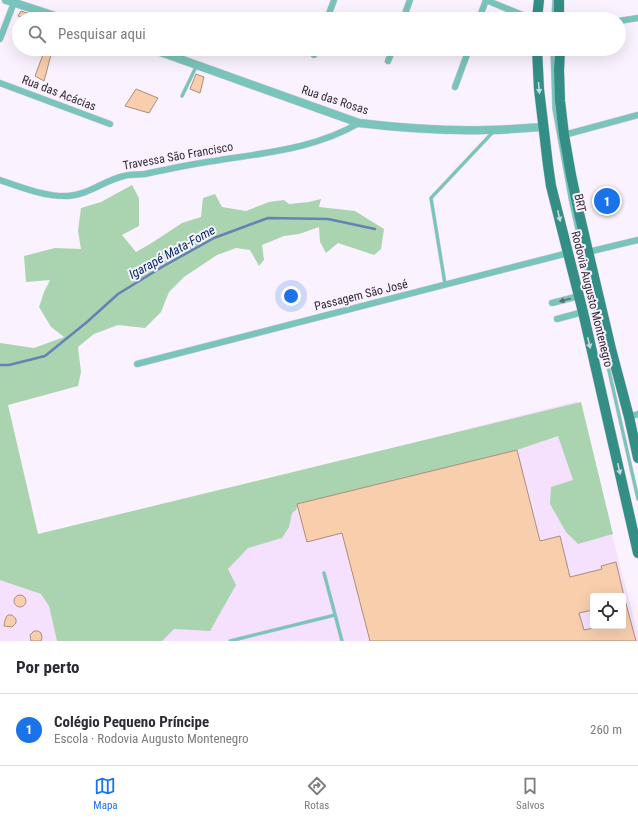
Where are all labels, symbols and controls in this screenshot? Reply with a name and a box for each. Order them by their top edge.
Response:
search box [12,12,626,56]
icon: search [26,23,48,45]
text: Pesquisar aqui [58,25,146,43]
street label: Rua das Acácias [20,72,98,114]
one-way arrow [536,82,542,94]
street label: Rua das Rosas [300,83,370,117]
street label: Travessa São Francisco [122,139,234,173]
pin: 1 [594,186,620,216]
street label: BRT [571,192,589,214]
one-way arrow [556,210,562,222]
water label: Igarapé Mata-Fome [126,222,218,282]
street label: Rodovia Augusto Montenegro [568,230,616,368]
street label: Passagem São José [313,277,410,313]
your location [281,286,301,306]
one-way arrow [559,297,571,303]
one-way arrow [587,336,593,349]
one-way arrow [616,463,622,475]
map controls [590,593,626,629]
button: locate [590,593,626,629]
text: Por perto [16,657,80,677]
text: Colégio Pequeno Príncipe [54,713,209,731]
text: 1 [26,722,32,737]
text: 260 m [590,722,622,737]
text: Escola · Rodovia Augusto Montenegro [54,731,249,746]
tab: Mapa [93,775,118,812]
tab: Rotas [304,775,329,812]
tab: Salvos [516,775,545,812]

